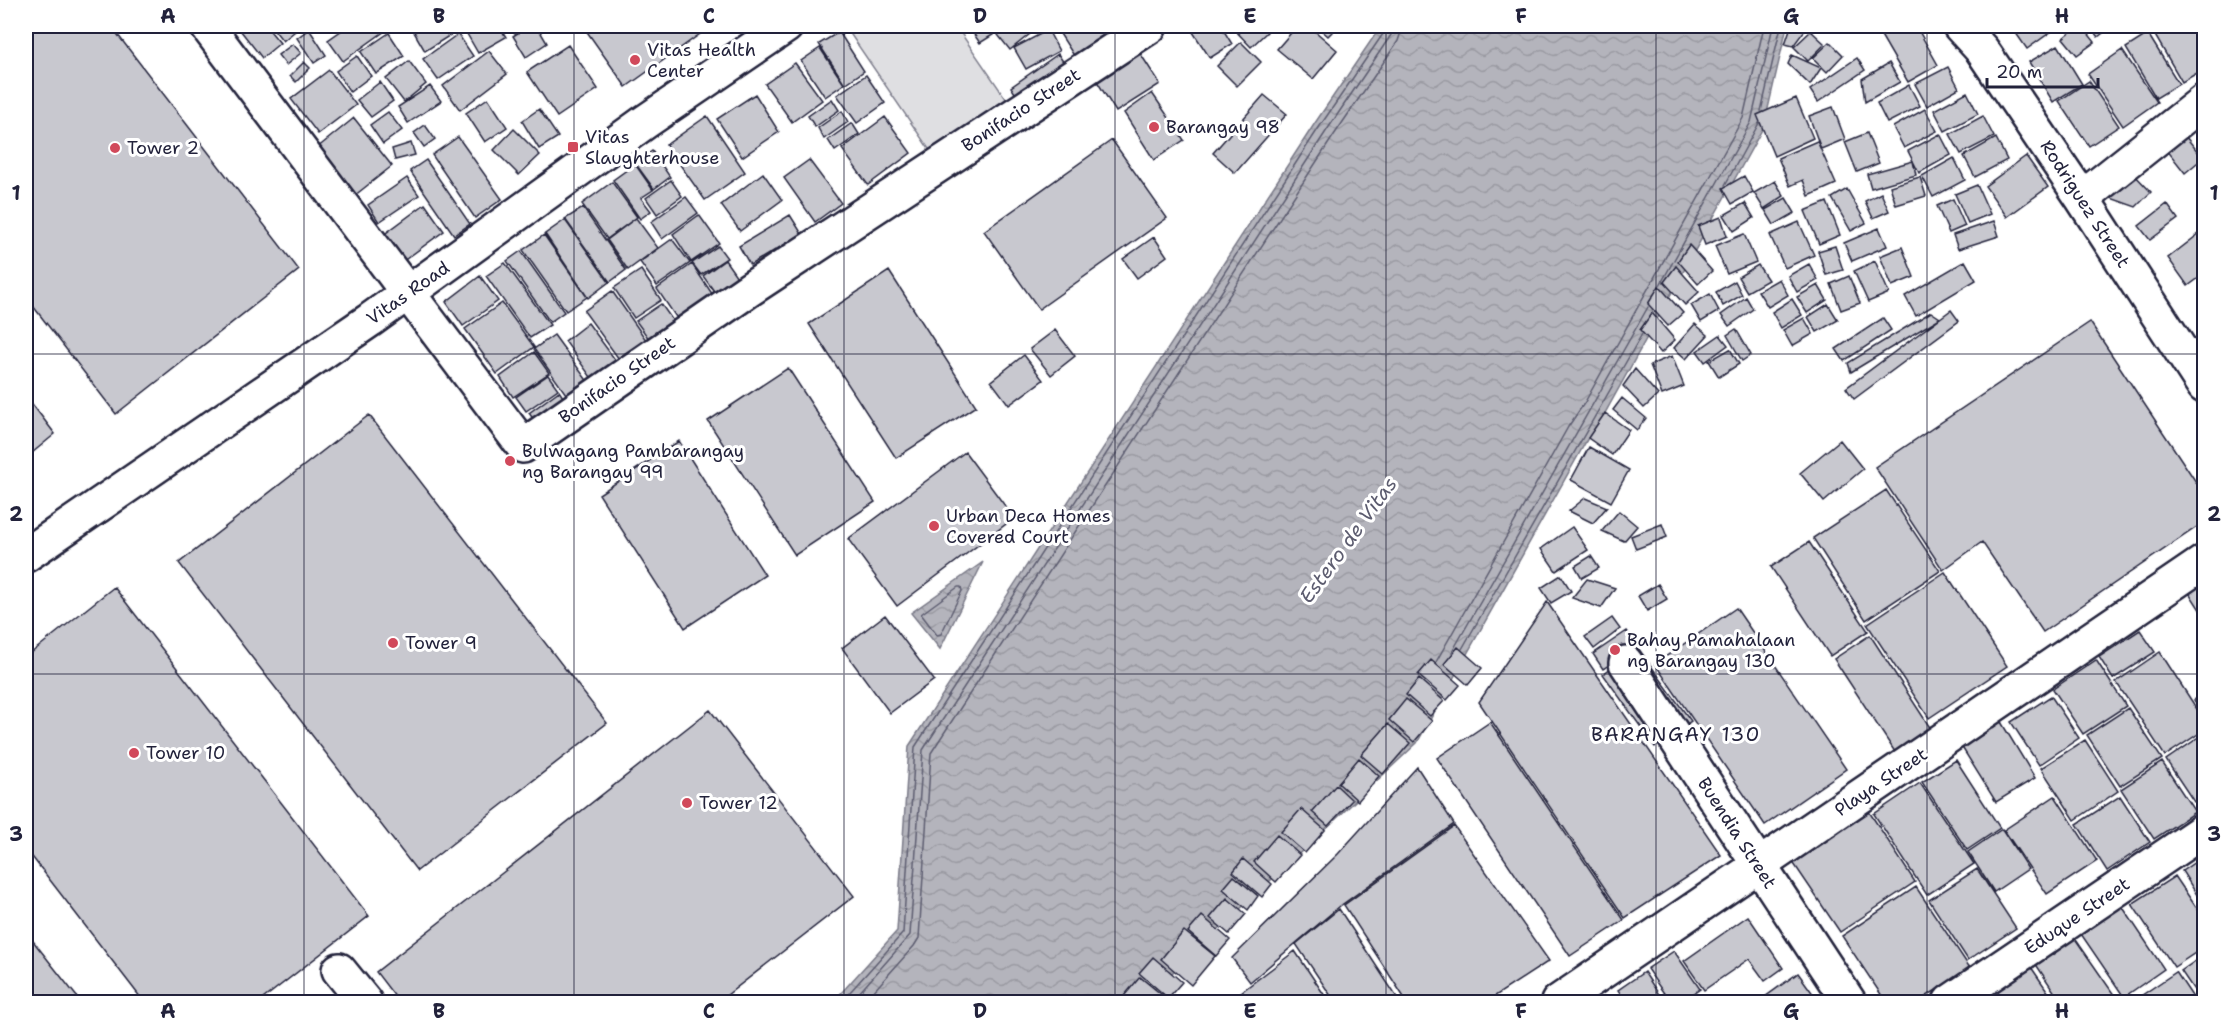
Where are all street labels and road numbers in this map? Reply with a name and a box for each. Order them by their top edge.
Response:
street label: Bonifacio Street [957,63,1085,157]
street label: Rodriguez Street [2035,136,2135,273]
street label: Vitas Road [362,256,454,330]
street label: Bonifacio Street [554,331,680,429]
street label: Playa Street [1830,742,1932,822]
street label: Buendia Street [1692,773,1782,893]
street label: Eduque Street [2020,872,2134,960]

